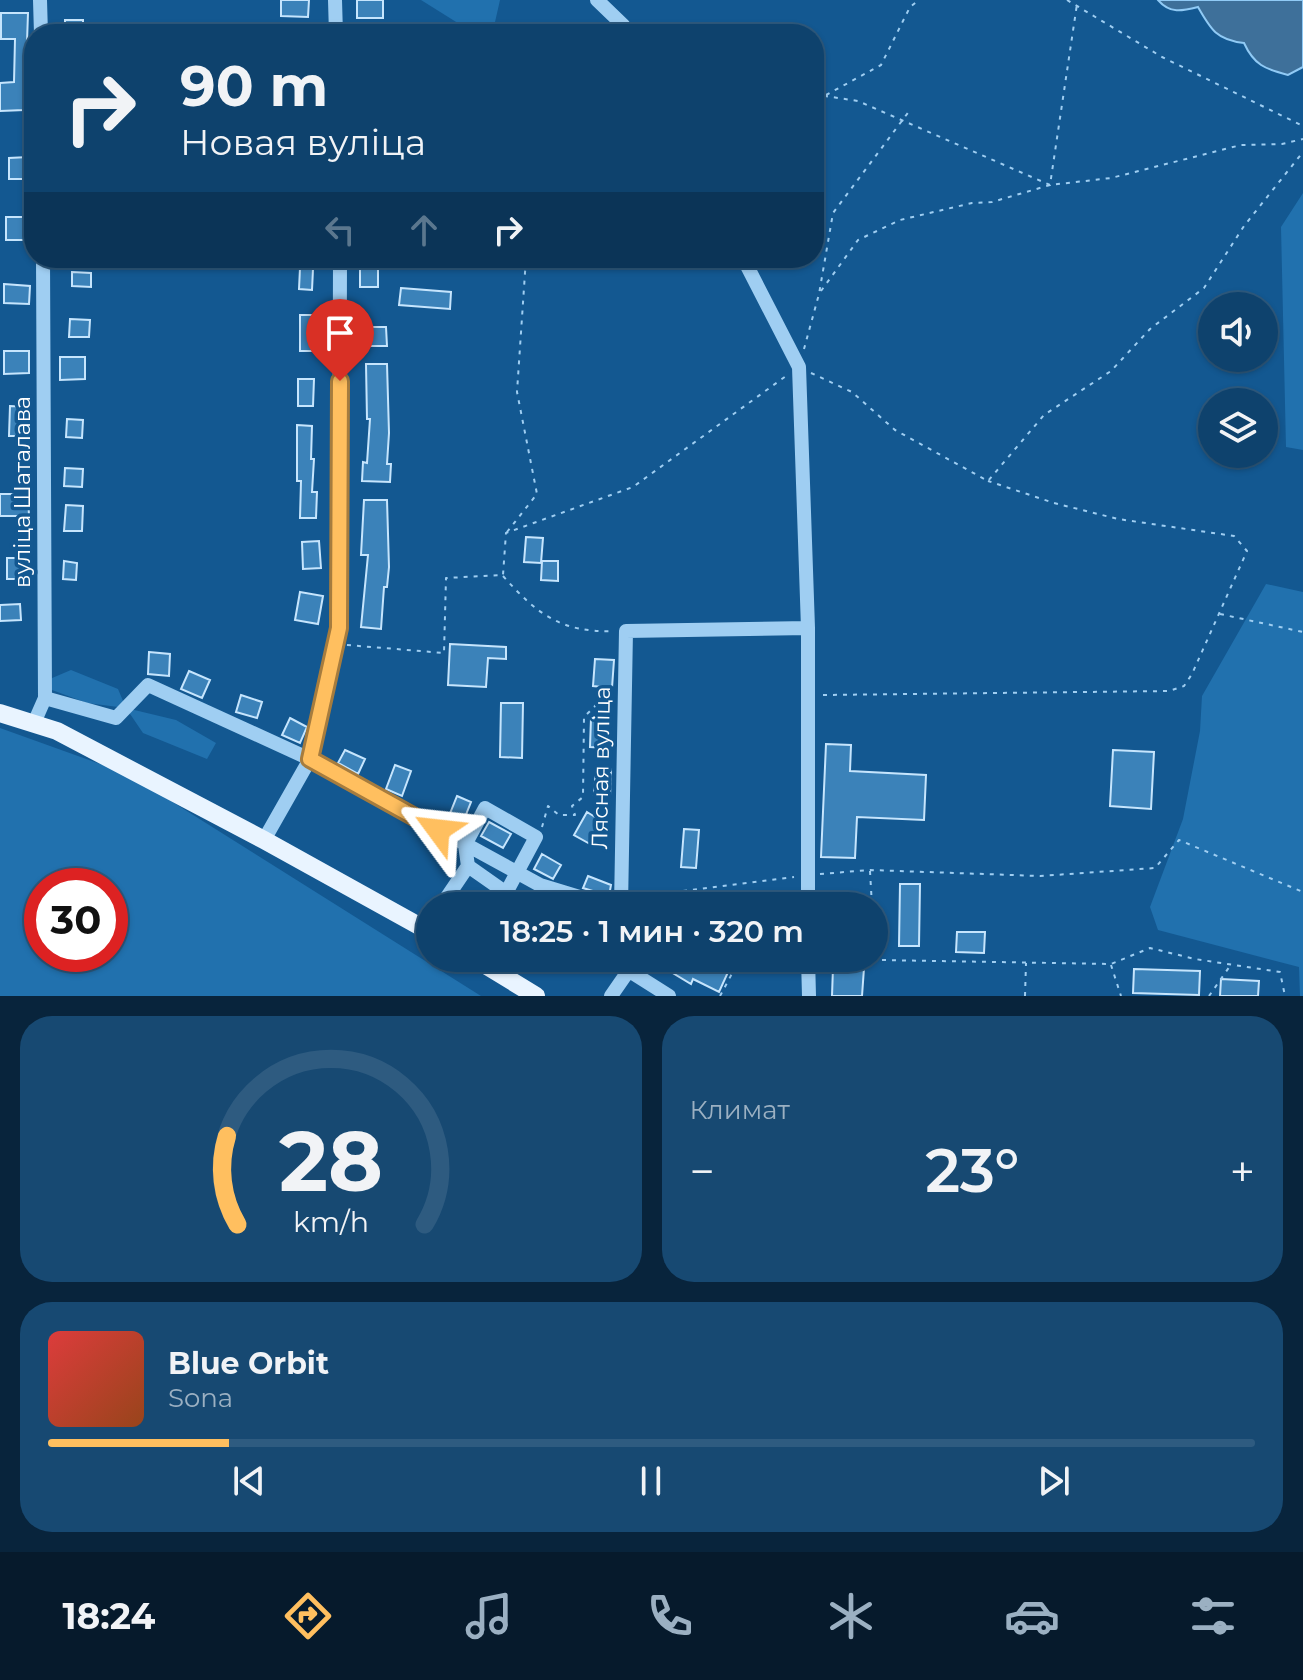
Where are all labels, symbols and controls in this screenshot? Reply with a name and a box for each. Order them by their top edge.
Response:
text: 90 m [180,52,328,120]
icon: right [48,56,152,160]
text: Новая вуліца [180,120,426,164]
icon: left [318,208,362,252]
icon: ahead [402,208,446,252]
icon: right [486,208,530,252]
map controls [1198,292,1278,468]
button: sound [1198,292,1278,372]
pin [306,299,374,381]
icon: arrive [318,311,362,355]
button: layers [1198,388,1278,468]
street label: вуліца Шаталава [9,396,36,588]
street label: Лясная вуліца [586,686,616,850]
position arrow [396,788,480,872]
speed limit sign: 30 [24,868,128,972]
text: 18:25 · 1 мин · 320 m [500,913,804,950]
text: Климат [690,1094,790,1126]
text: 28 [279,1110,383,1212]
text: 23° [925,1134,1019,1207]
text: − [690,1144,715,1198]
text: + [1230,1144,1255,1198]
text: km/h [293,1204,369,1239]
text: Blue Orbit [168,1345,329,1382]
text: Sona [168,1382,233,1414]
icon: previous [227,1459,271,1503]
icon: pause [629,1459,673,1503]
icon: next [1032,1459,1076,1503]
icon: directions [280,1588,336,1644]
icon: music [461,1588,517,1644]
icon: phone [642,1588,698,1644]
icon: climate [823,1588,879,1644]
icon: car [1004,1588,1060,1644]
icon: filters [1185,1588,1241,1644]
text: 18:24 [62,1594,155,1638]

